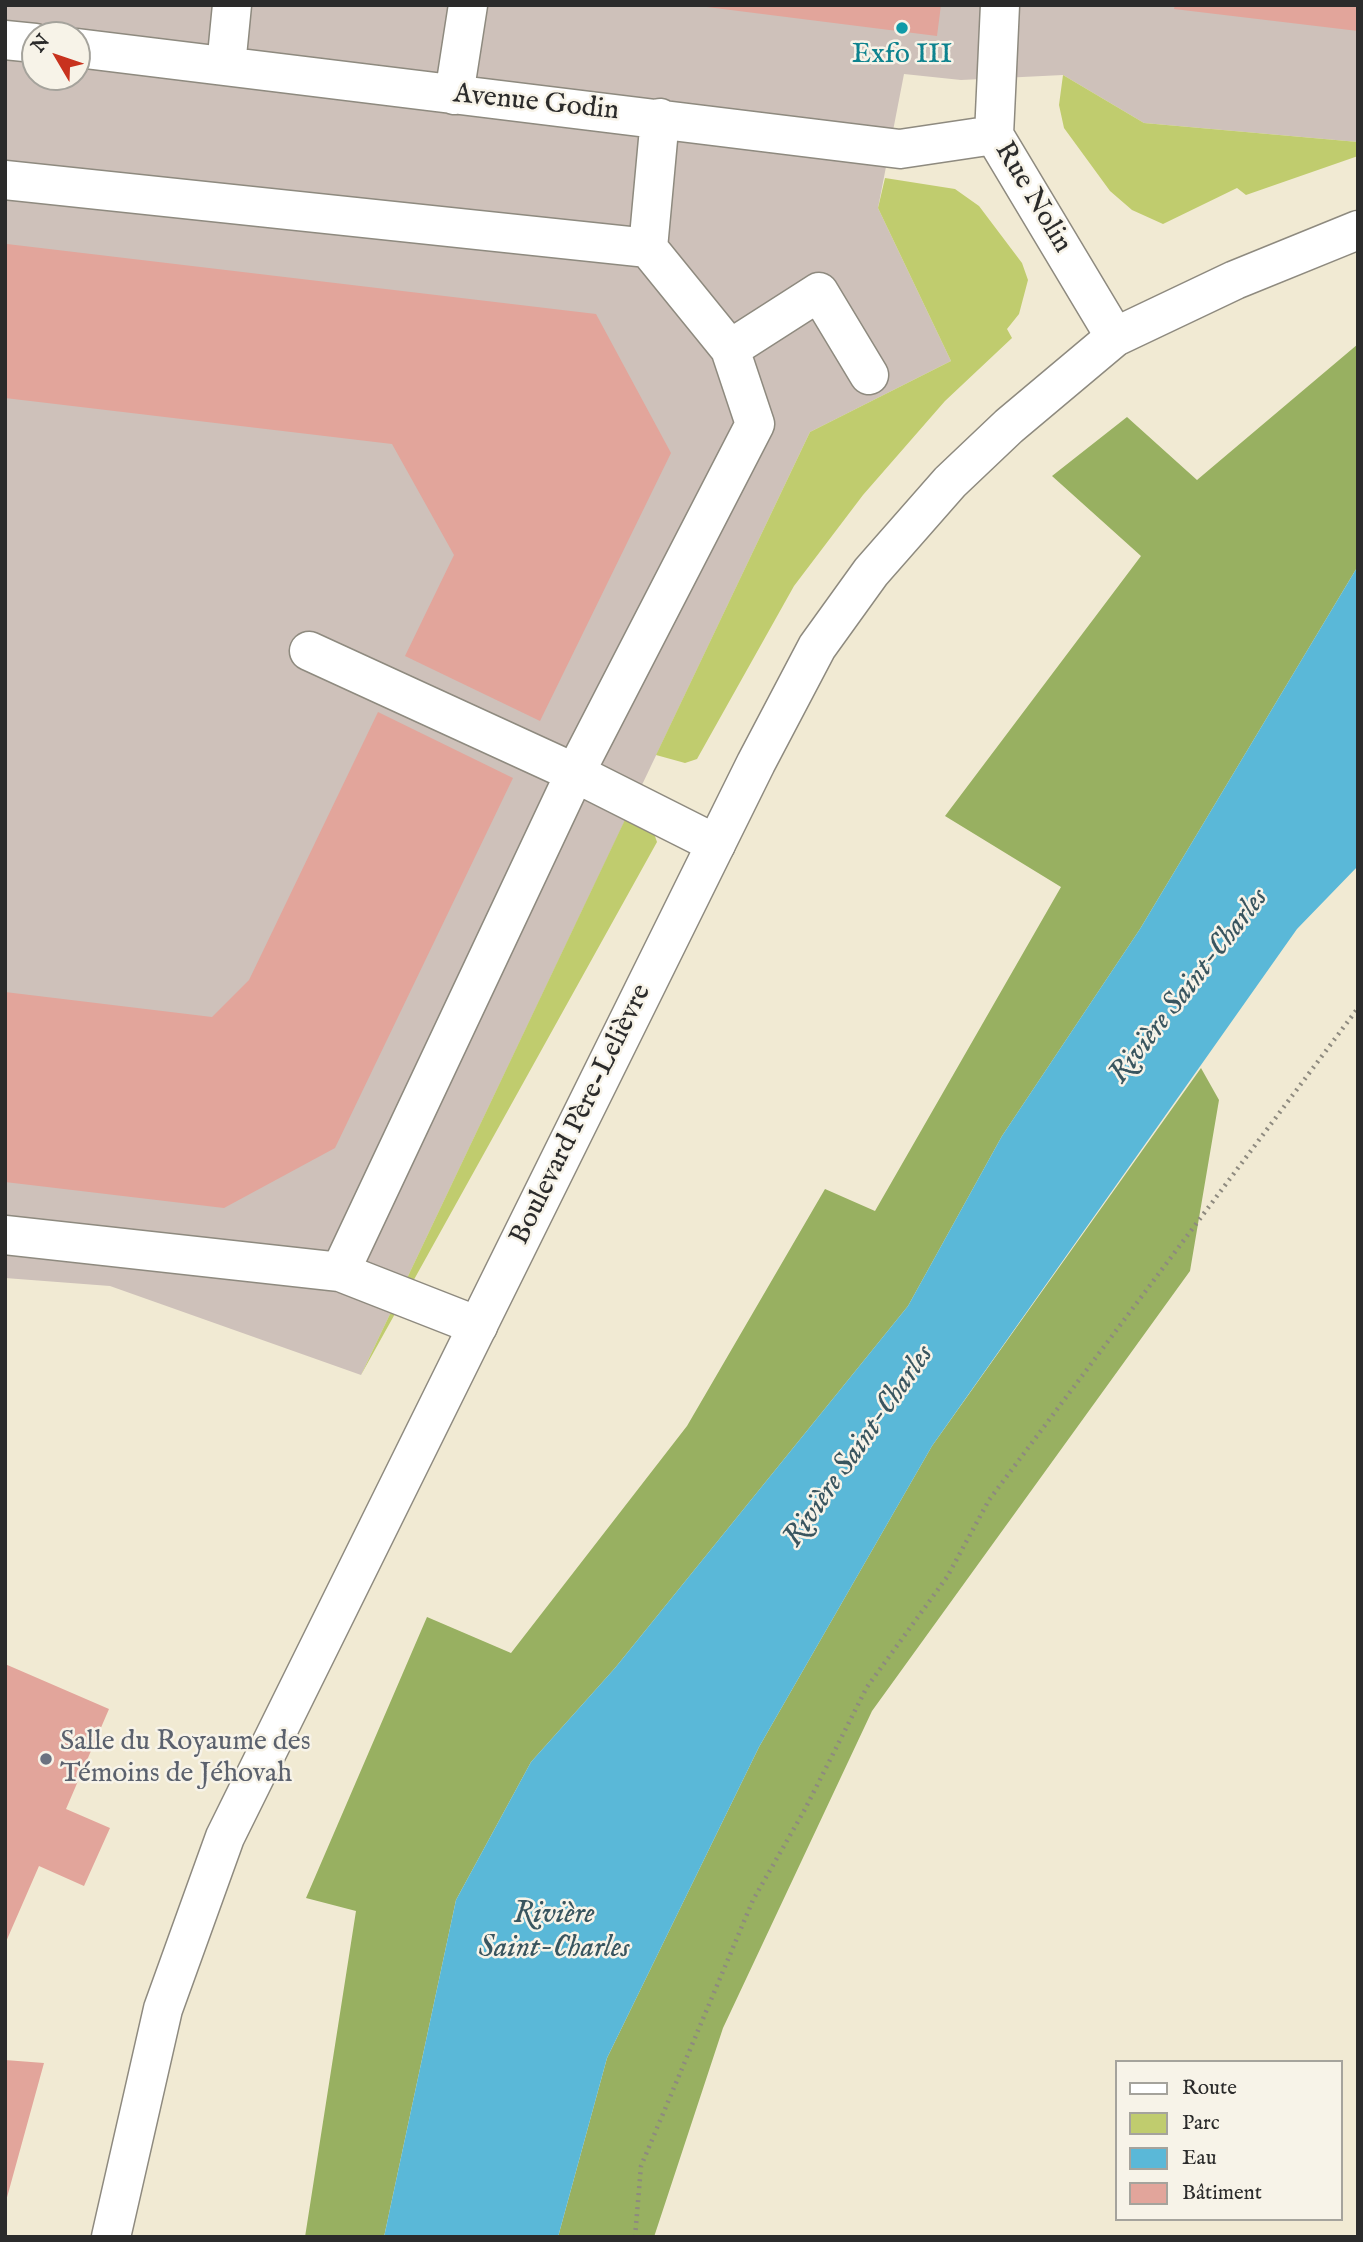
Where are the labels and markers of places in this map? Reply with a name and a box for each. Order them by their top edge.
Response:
marker: Exfo III [894,20,910,36]
place label: Exfo III [852,39,952,73]
place label: Salle du Royaume des Témoins de Jéhovah [60,1726,310,1792]
marker: Salle du Royaume des Témoins de Jéhovah [38,1751,54,1767]

